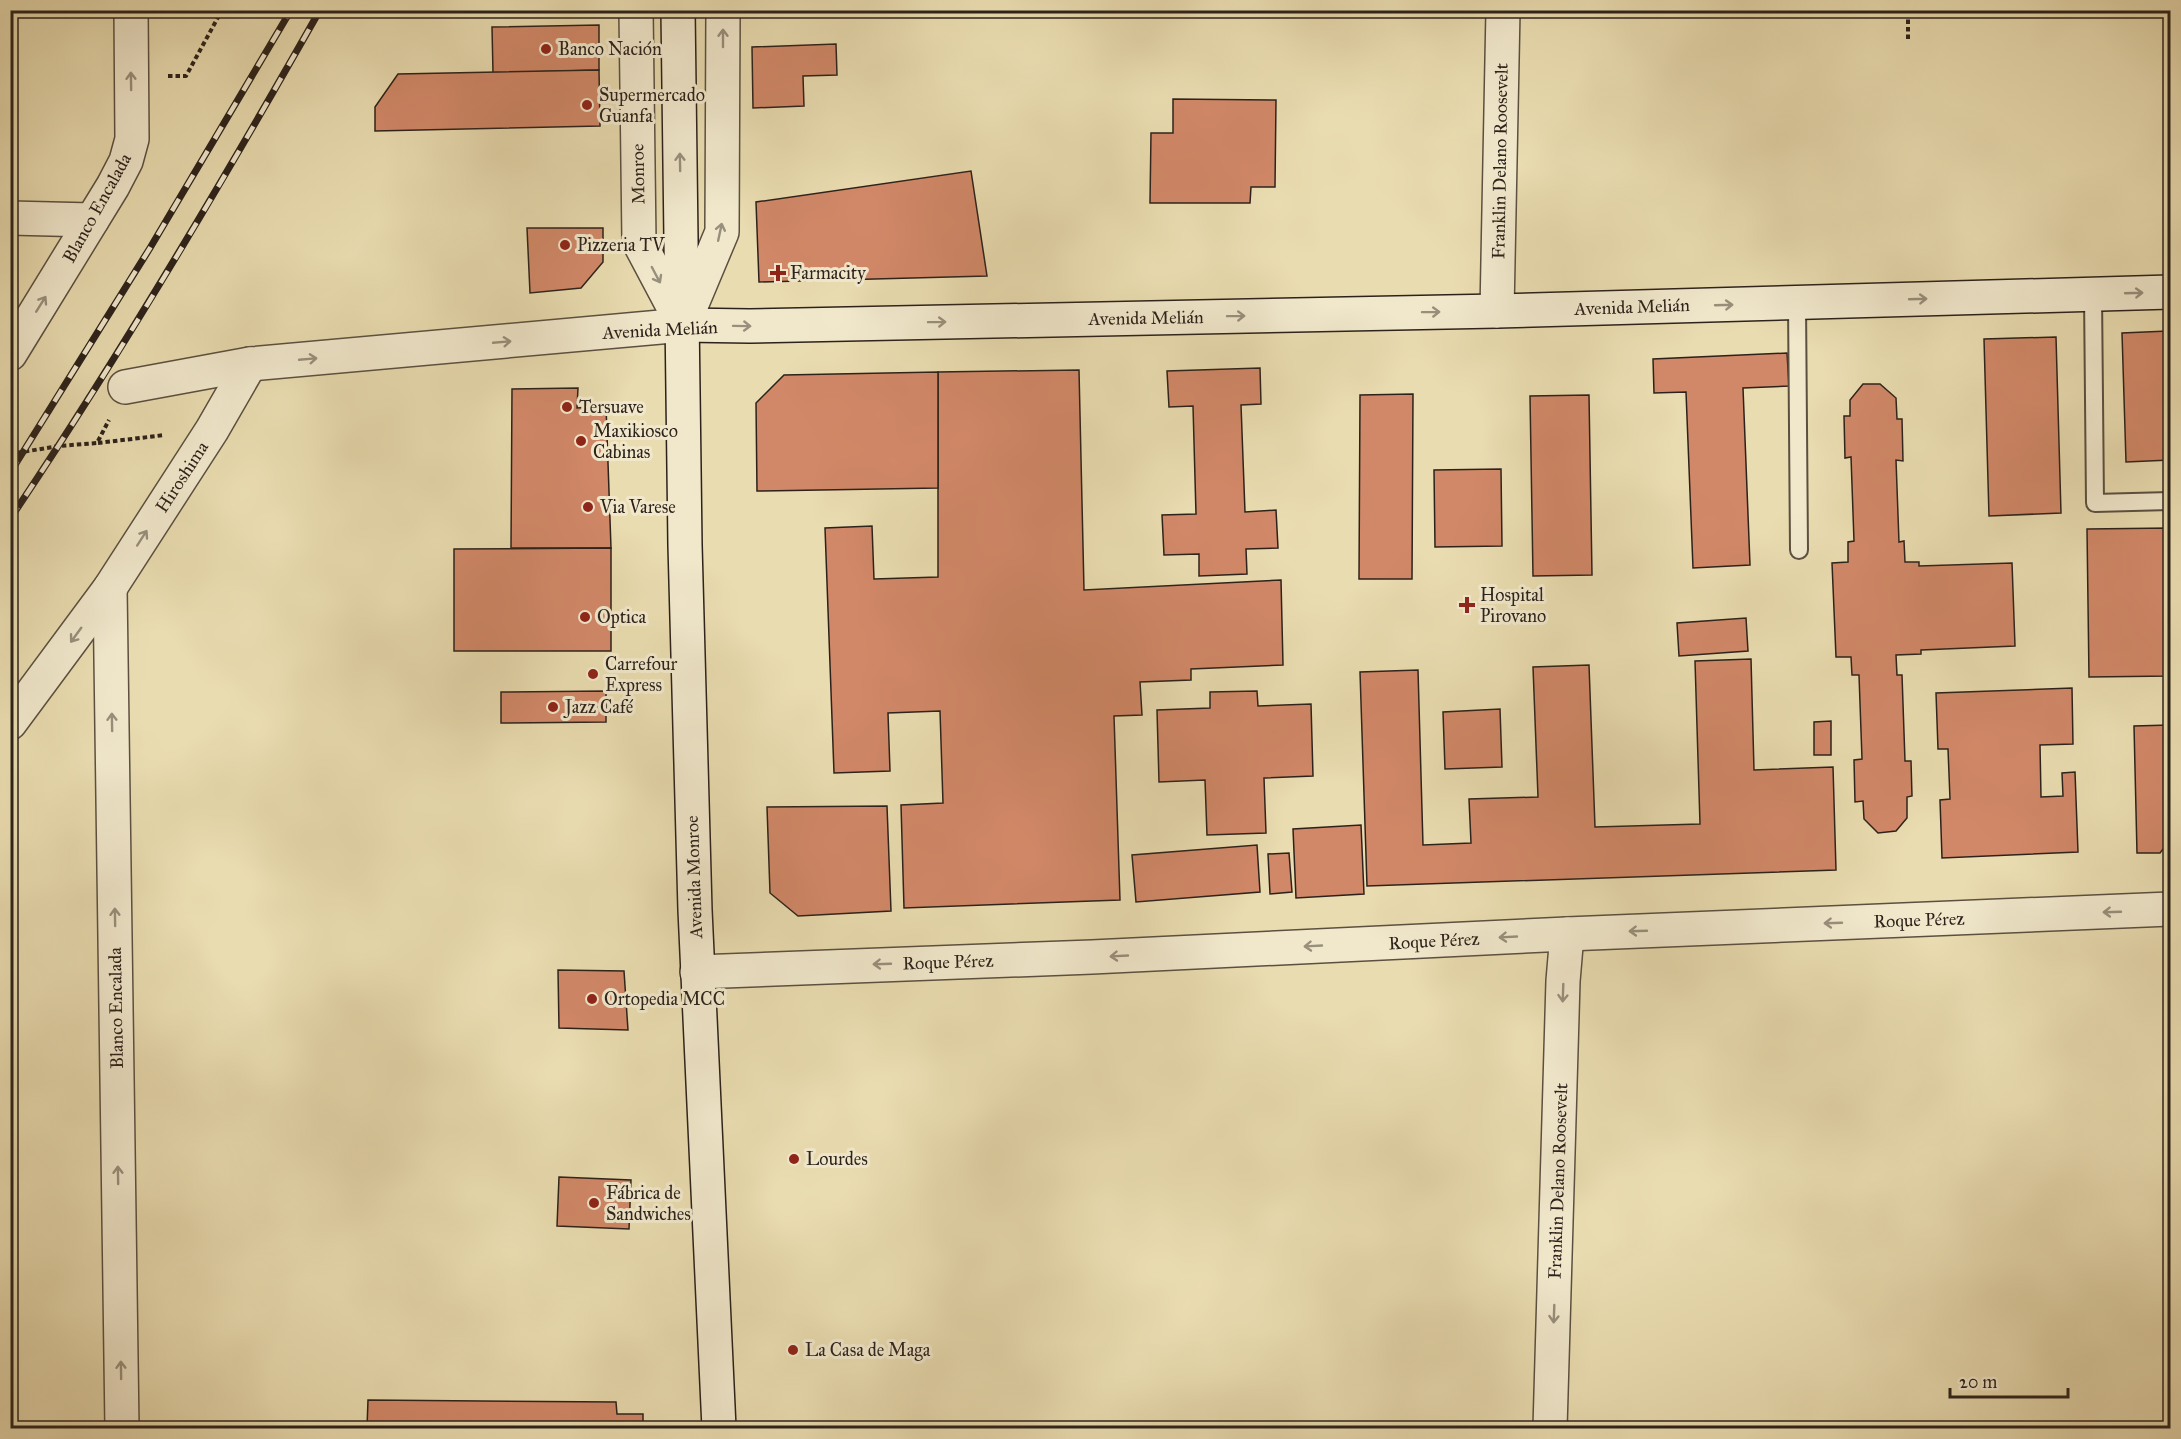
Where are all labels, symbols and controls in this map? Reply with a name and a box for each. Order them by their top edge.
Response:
one-way arrow [717,28,729,48]
place label: Banco Nación [558,38,662,60]
marker: Banco Nación [539,42,553,56]
street label: Franklin Delano Roosevelt [1487,62,1513,259]
one-way arrow [125,71,137,91]
place label: Supermercado Guanfa [599,84,705,127]
marker: Supermercado Guanfa [580,98,594,112]
street label: Monroe [626,143,650,205]
street label: Blanco Encalada [58,149,136,267]
one-way arrow [675,152,686,172]
one-way arrow [715,223,726,242]
place label: Pizzeria TV [577,234,666,256]
marker: Pizzeria TV [558,238,572,252]
place label: Farmacity [790,262,866,284]
one-way arrow [651,265,662,283]
marker: Farmacity [771,266,785,280]
one-way arrow [2124,287,2144,299]
one-way arrow [1908,293,1928,305]
street label: Avenida Melián [1573,294,1690,320]
one-way arrow [36,296,48,313]
one-way arrow [1713,299,1733,310]
street label: Avenida Melián [1087,306,1204,330]
one-way arrow [1421,306,1441,318]
one-way arrow [1226,310,1246,322]
street label: Avenida Melián [601,316,718,344]
one-way arrow [926,317,946,328]
one-way arrow [731,320,751,332]
one-way arrow [492,336,512,347]
one-way arrow [298,353,317,364]
place label: Tersuave [579,396,644,418]
marker: Tersuave [560,400,574,414]
place label: Maxikiosco Cabinas [593,420,678,463]
marker: Maxikiosco Cabinas [574,434,588,448]
street label: Hiroshima [151,437,213,517]
place label: Via Varese [599,496,676,518]
marker: Via Varese [581,500,595,514]
one-way arrow [136,531,148,547]
place label: Hospital Pirovano [1480,584,1546,627]
marker: Hospital Pirovano [1458,596,1476,614]
place label: Optica [597,606,647,628]
marker: Optica [578,610,592,624]
one-way arrow [70,626,82,642]
place label: Carrefour Express [605,653,677,696]
marker: Carrefour Express [586,667,600,681]
place label: Jazz Café [563,696,634,719]
marker: Jazz Café [546,700,560,714]
one-way arrow [106,713,118,733]
street label: Avenida Monroe [681,815,707,940]
one-way arrow [2103,906,2123,918]
street label: Roque Pérez [1873,907,1965,934]
one-way arrow [109,908,121,928]
one-way arrow [1824,918,1844,929]
one-way arrow [1629,926,1649,937]
street label: Roque Pérez [1388,928,1480,955]
one-way arrow [1499,932,1519,943]
one-way arrow [1304,941,1324,952]
street label: Blanco Encalada [104,947,128,1069]
street label: Roque Pérez [902,949,994,976]
one-way arrow [1109,950,1129,961]
one-way arrow [872,959,892,970]
one-way arrow [1557,982,1569,1002]
place label: Ortopedia MCC [604,988,725,1010]
marker: Ortopedia MCC [585,992,599,1006]
street label: Franklin Delano Roosevelt [1544,1082,1572,1279]
place label: Lourdes [806,1148,868,1170]
marker: Lourdes [787,1152,801,1166]
one-way arrow [113,1166,124,1186]
place label: Fábrica de Sandwiches [606,1182,691,1225]
marker: Fábrica de Sandwiches [587,1196,601,1210]
one-way arrow [1548,1303,1559,1323]
place label: La Casa de Maga [805,1339,931,1362]
marker: La Casa de Maga [786,1343,800,1357]
one-way arrow [115,1361,127,1381]
scale bar [1950,1361,2068,1399]
text: 20 m [1959,1371,1997,1393]

